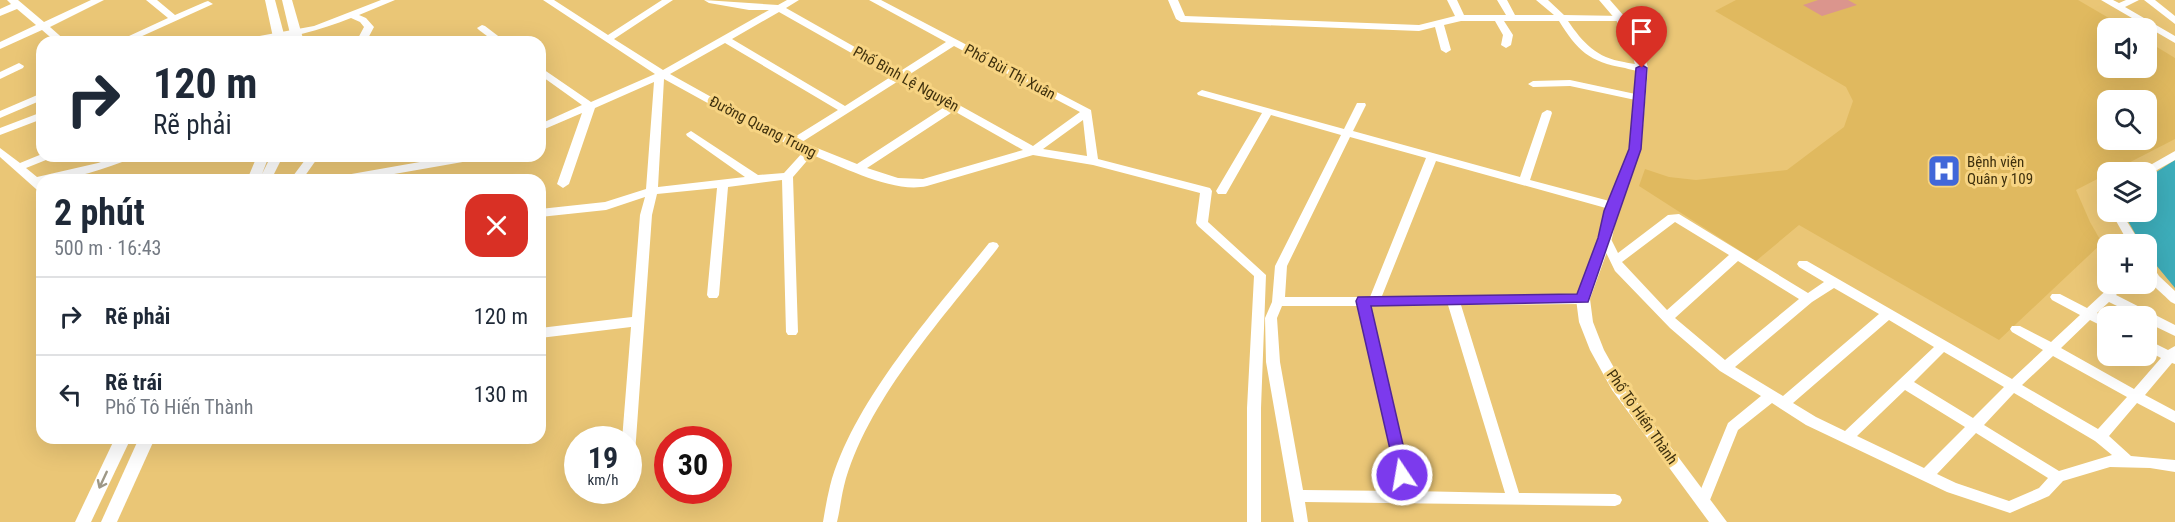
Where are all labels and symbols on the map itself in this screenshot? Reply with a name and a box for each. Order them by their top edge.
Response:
pin [1616,6,1667,68]
street label: Phố Bùi Thị Xuân [961,41,1059,103]
street label: Phố Bình Lệ Nguyên [850,42,962,116]
street label: Đường Quang Trung [706,92,820,162]
hospital icon: Bệnh viện Quân y 109 [1926,153,1962,189]
place label: Bệnh viện Quân y 109 [1967,153,2033,188]
street label: Phố Tô Hiến Thành [1603,366,1681,468]
speed limit sign: 30 [654,426,732,504]
position arrow [1370,443,1434,507]
one-way arrow [97,471,108,489]

